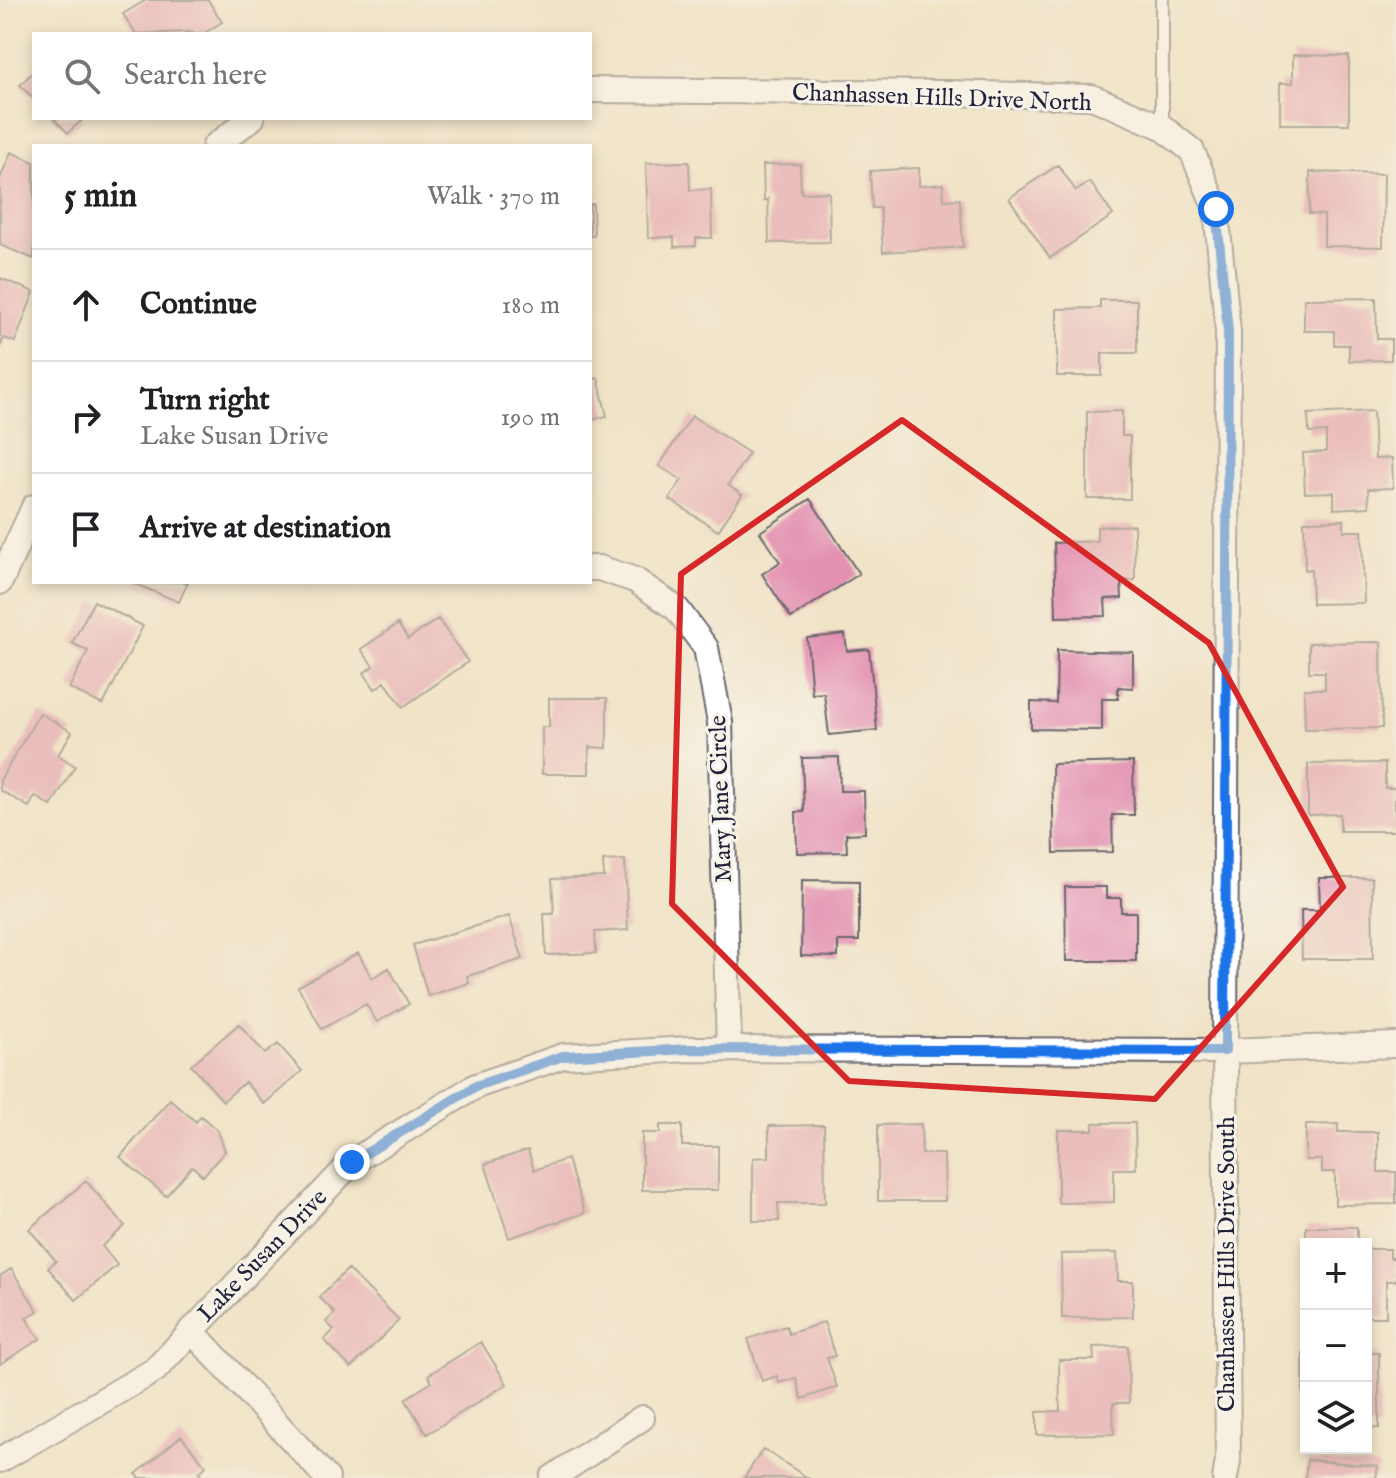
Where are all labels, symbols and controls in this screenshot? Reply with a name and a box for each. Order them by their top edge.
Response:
search box [32,32,592,120]
icon: search [60,54,104,98]
text: Search here [124,57,267,95]
street label: Chanhassen Hills Drive North [792,78,1093,119]
text: 5 min [64,175,137,218]
text: Walk · 370 m [427,180,560,213]
route start [1198,191,1234,227]
icon: ahead [64,283,108,327]
text: Continue [140,286,257,324]
text: 180 m [502,289,560,322]
text: Turn right [140,382,270,420]
icon: right [64,395,108,439]
text: 190 m [500,401,560,434]
text: Lake Susan Drive [140,420,328,453]
icon: arrive [64,507,108,551]
text: Arrive at destination [140,510,391,548]
street label: Mary Jane Circle [703,715,740,883]
street label: Chanhassen Hills Drive South [1212,1116,1243,1412]
route end [334,1144,370,1180]
street label: Lake Susan Drive [192,1183,335,1329]
map controls [1300,1238,1372,1454]
button: + [1300,1238,1372,1310]
button: − [1300,1310,1372,1382]
button: layers [1300,1382,1372,1454]

